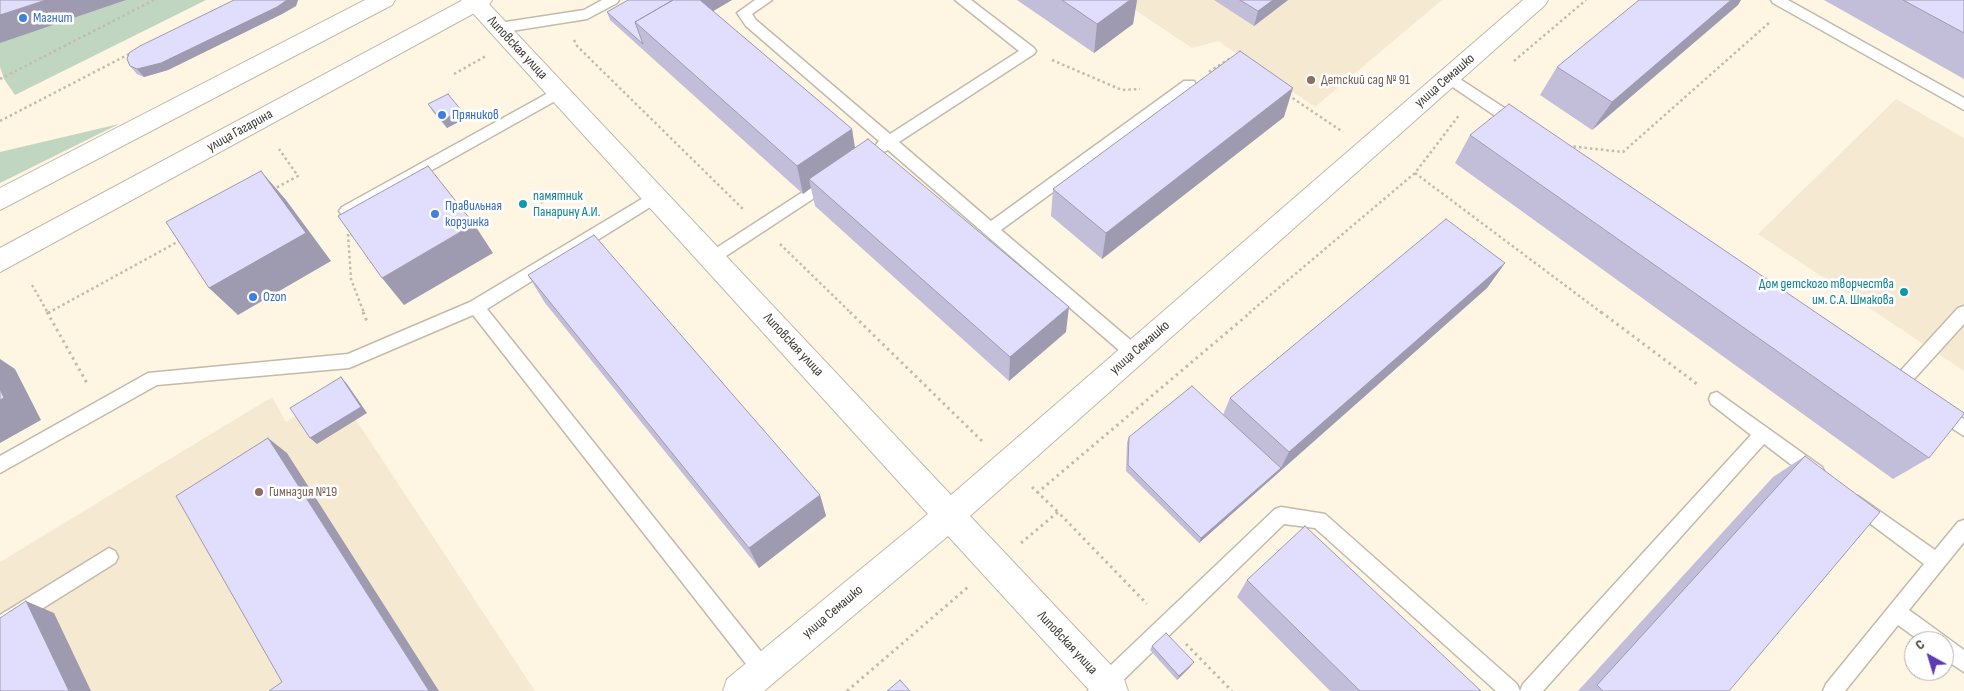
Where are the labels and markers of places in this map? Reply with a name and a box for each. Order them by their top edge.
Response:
place label: Магнит [33,10,73,26]
marker: Магнит [17,12,29,24]
place label: Детский сад № 91 [1321,72,1410,88]
marker: Детский сад № 91 [1305,74,1317,86]
place label: Пряников [452,107,499,123]
marker: Пряников [436,109,448,121]
place label: памятник Панарину А.И. [533,188,600,220]
place label: Правильная корзинка [445,198,502,230]
marker: памятник Панарину А.И. [517,198,529,210]
marker: Правильная корзинка [429,208,441,220]
place label: Дом детского творчества им. С.А. Шмакова [1759,276,1894,308]
marker: Дом детского творчества им. С.А. Шмакова [1898,286,1910,298]
place label: Ozon [263,289,287,305]
marker: Ozon [247,291,259,303]
place label: Гимназия №19 [269,484,337,500]
marker: Гимназия №19 [253,486,265,498]

